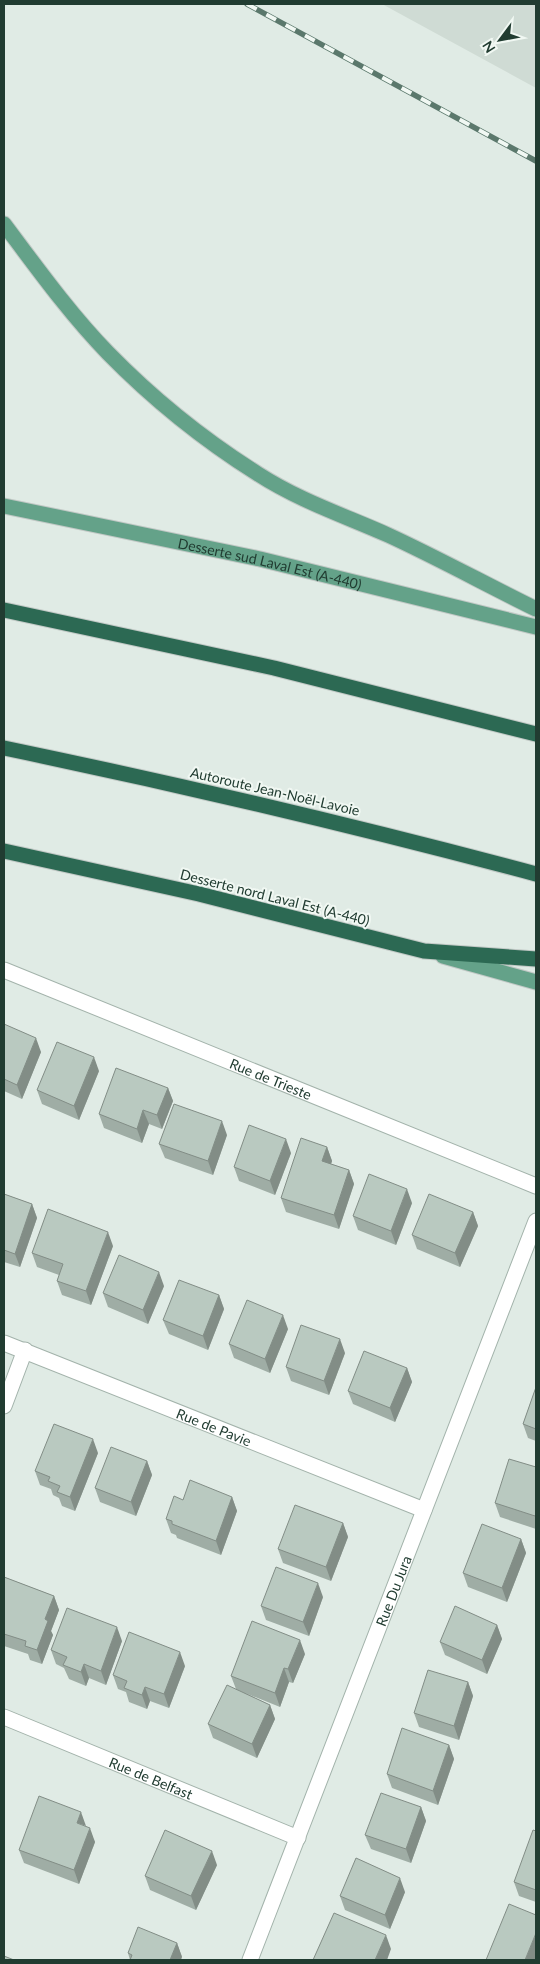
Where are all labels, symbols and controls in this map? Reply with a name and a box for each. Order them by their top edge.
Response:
north arrow [475,15,525,65]
text: N [478,38,499,56]
street label: Desserte sud Laval Est (A-440) [177,534,364,592]
street label: Autoroute Jean-Noël-Lavoie [189,763,361,819]
street label: Desserte nord Laval Est (A-440) [179,865,372,929]
street label: Rue de Trieste [227,1054,314,1103]
street label: Rue de Pavie [174,1404,254,1449]
street label: Rue Du Jura [372,1553,414,1628]
street label: Rue de Belfast [107,1753,195,1802]

